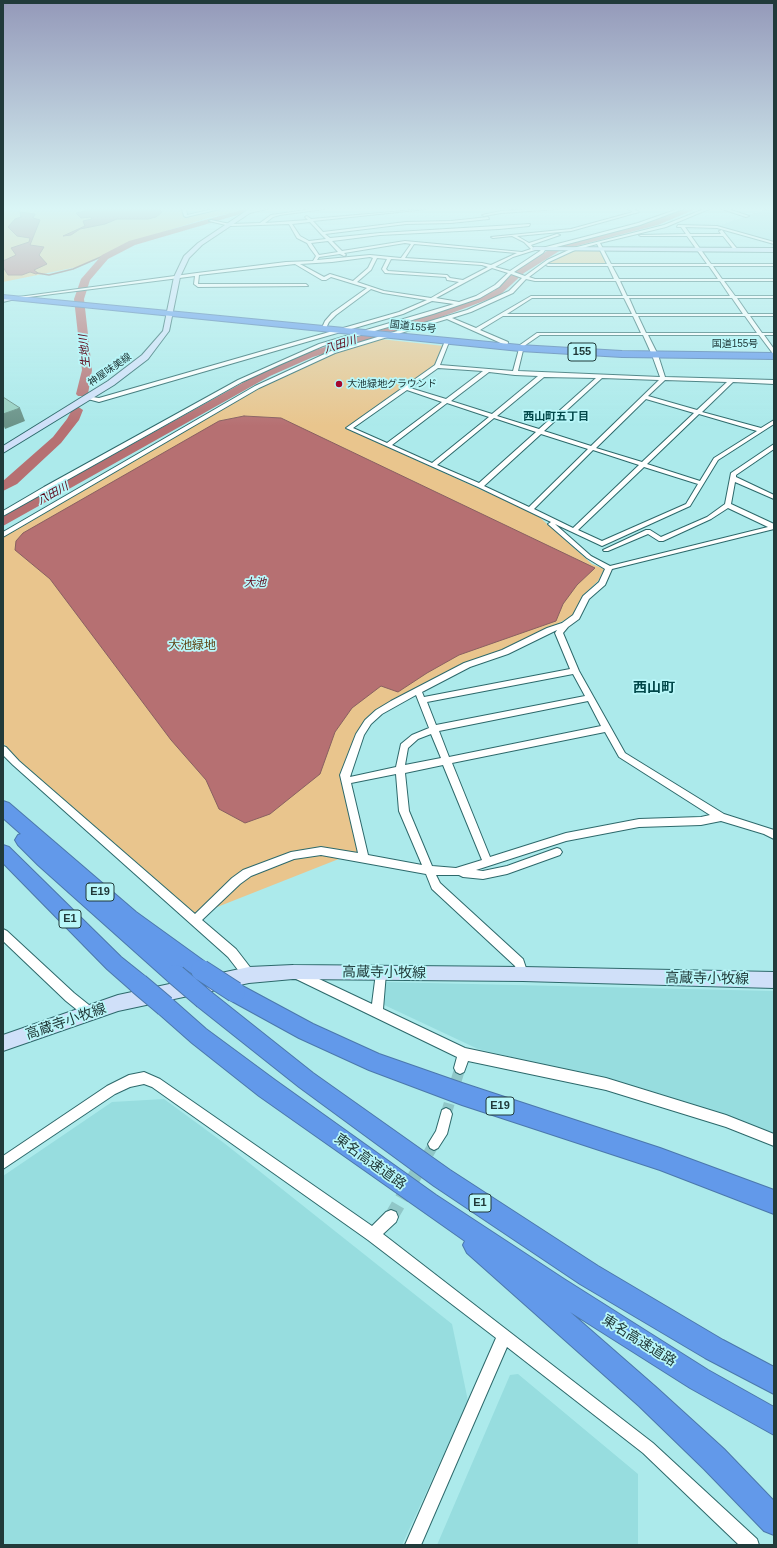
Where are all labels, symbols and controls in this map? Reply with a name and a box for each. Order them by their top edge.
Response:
street label: 国道155号 [389,319,437,335]
water label: 生地川 [77,334,93,368]
water label: 八田川 [322,334,358,356]
street label: 国道155号 [712,338,758,350]
road number: 155 [568,343,596,361]
street label: 神屋味美線 [86,351,134,389]
place label: 大池緑地グラウンド [347,378,437,390]
marker: 大池緑地グラウンド [334,379,344,389]
district label: 西山町五丁目 [523,410,589,424]
water label: 八田川 [35,480,71,508]
water label: 大池 [244,576,266,590]
park label: 大池緑地 [168,639,216,653]
district label: 西山町 [633,680,675,696]
road number: E19 [86,883,114,901]
road number: E1 [59,910,81,928]
street label: 高蔵寺小牧線 [342,964,426,982]
street label: 高蔵寺小牧線 [665,970,749,988]
street label: 高蔵寺小牧線 [24,1000,108,1044]
road number: E19 [486,1097,514,1115]
street label: 東名高速道路 [331,1131,409,1193]
road number: E1 [469,1194,491,1212]
street label: 東名高速道路 [599,1312,679,1370]

